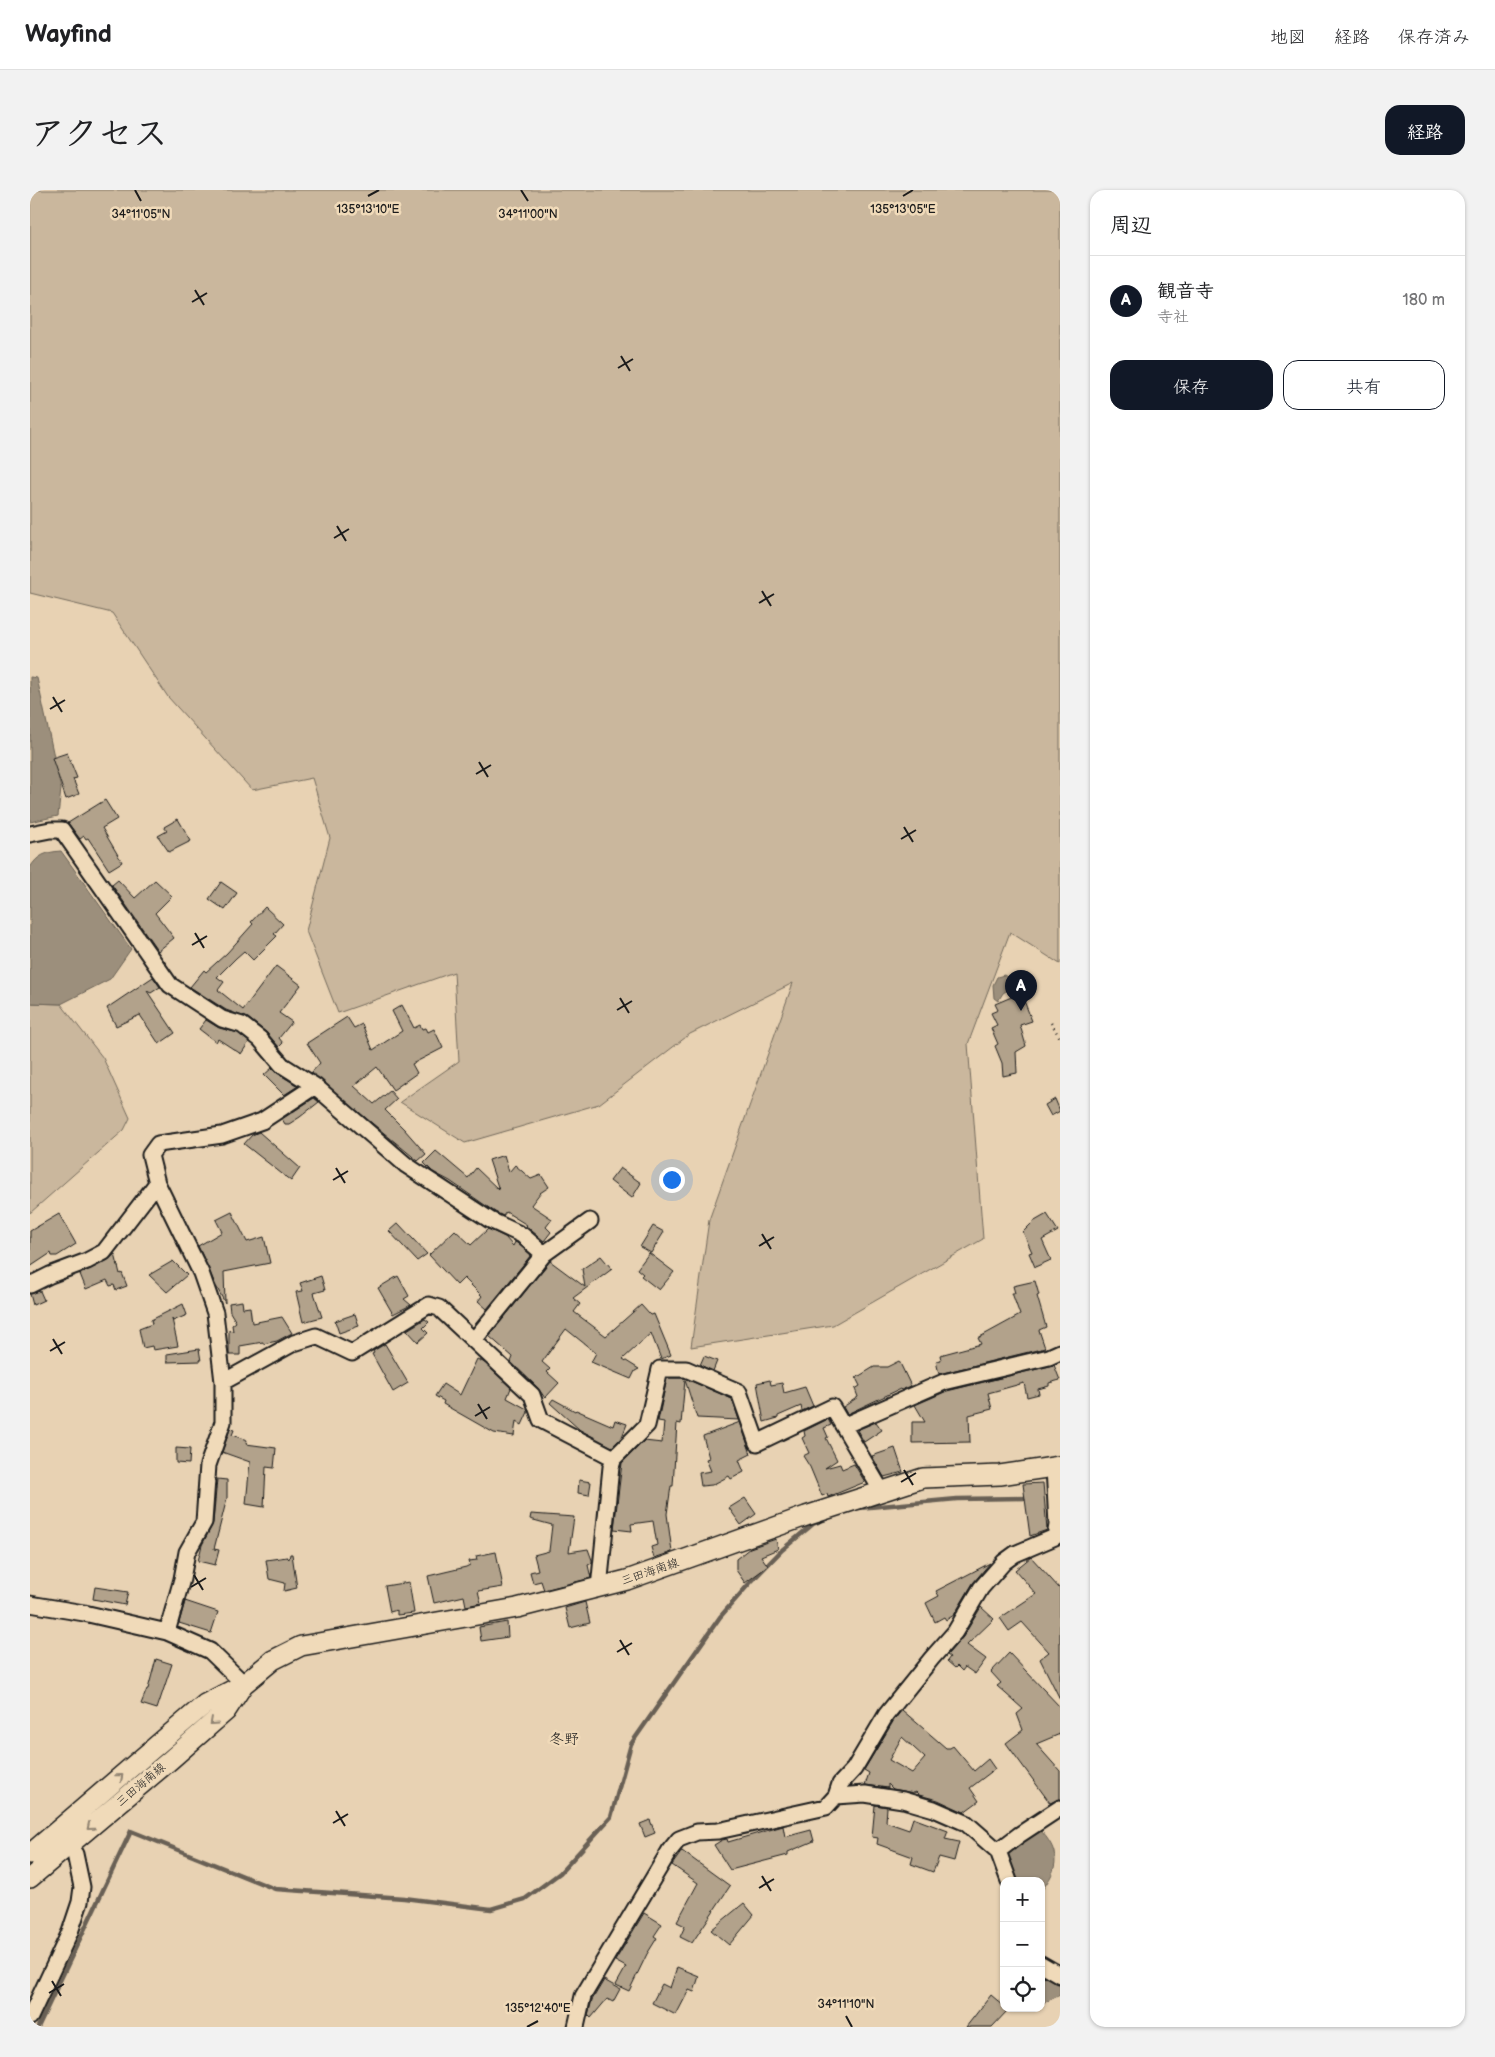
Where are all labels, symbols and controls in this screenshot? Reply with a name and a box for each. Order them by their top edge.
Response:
text: Wayfind [25,20,112,49]
text: 地図 [1270,27,1306,48]
text: 経路 [1334,27,1370,48]
text: 保存済み [1398,27,1470,48]
button: 経路 [1385,105,1465,155]
text: アクセス [30,113,168,156]
text: 135°13'10"E [336,202,400,217]
text: 135°13'05"E [870,202,936,217]
text: 34°11'05"N [111,207,171,222]
text: 34°11'00"N [498,207,558,222]
text: 周辺 [1110,213,1152,238]
text: 観音寺 [1157,280,1214,303]
text: A [1121,291,1131,310]
text: 180 m [1403,291,1445,310]
text: 寺社 [1157,308,1189,327]
button: 保存 [1110,360,1273,410]
button: 共有 [1283,360,1445,410]
pin: A [1005,970,1037,1011]
your location [659,1167,685,1193]
street label: 三田海南線 [619,1555,681,1589]
one-way arrow [210,1716,219,1725]
district label: 冬野 [549,1730,579,1749]
street label: 三田海南線 [113,1760,169,1810]
one-way arrow [115,1773,124,1782]
one-way arrow [87,1822,96,1830]
map controls [1000,1877,1045,2012]
button: + [1000,1877,1045,1922]
button: − [1000,1922,1045,1967]
button: locate [1000,1967,1045,2012]
text: 34°11'10"N [818,1997,874,2012]
text: 135°12'40"E [505,2001,571,2016]

